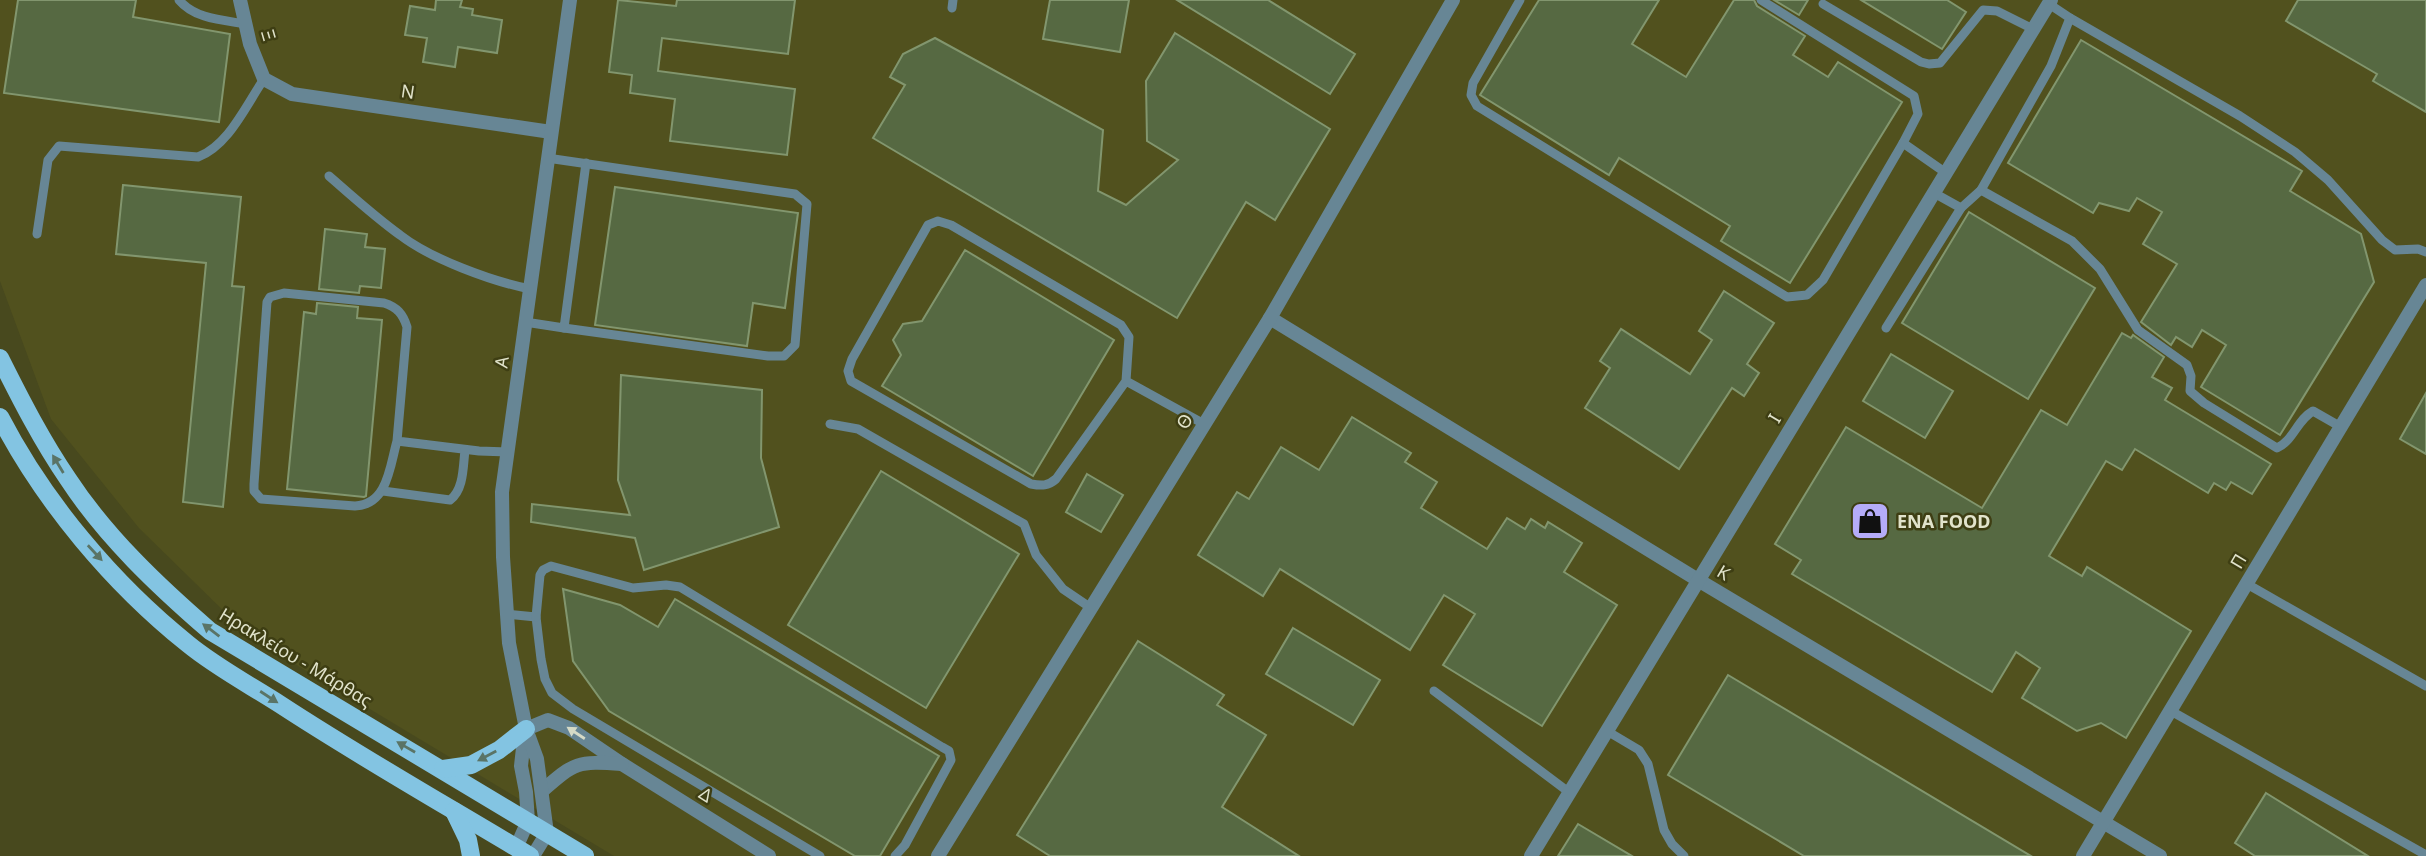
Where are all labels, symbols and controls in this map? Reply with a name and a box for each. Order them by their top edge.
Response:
street label: Ξ [256,26,282,44]
street label: Ν [400,78,416,104]
street label: Α [488,354,514,369]
street label: Θ [1170,409,1198,433]
street label: Ι [1762,409,1786,427]
one-way arrow [52,454,64,473]
shop icon: ENA FOOD [1849,500,1891,542]
place label: ENA FOOD [1897,509,1990,533]
one-way arrow [86,544,102,561]
street label: Π [2224,549,2252,573]
street label: Κ [1713,559,1736,586]
street label: Ηρακλείου - Μάρθας [215,602,377,712]
one-way arrow [202,624,220,638]
one-way arrow [259,691,278,704]
one-way arrow [566,727,586,740]
one-way arrow [397,741,416,753]
one-way arrow [478,750,497,762]
street label: Δ [695,781,718,807]

